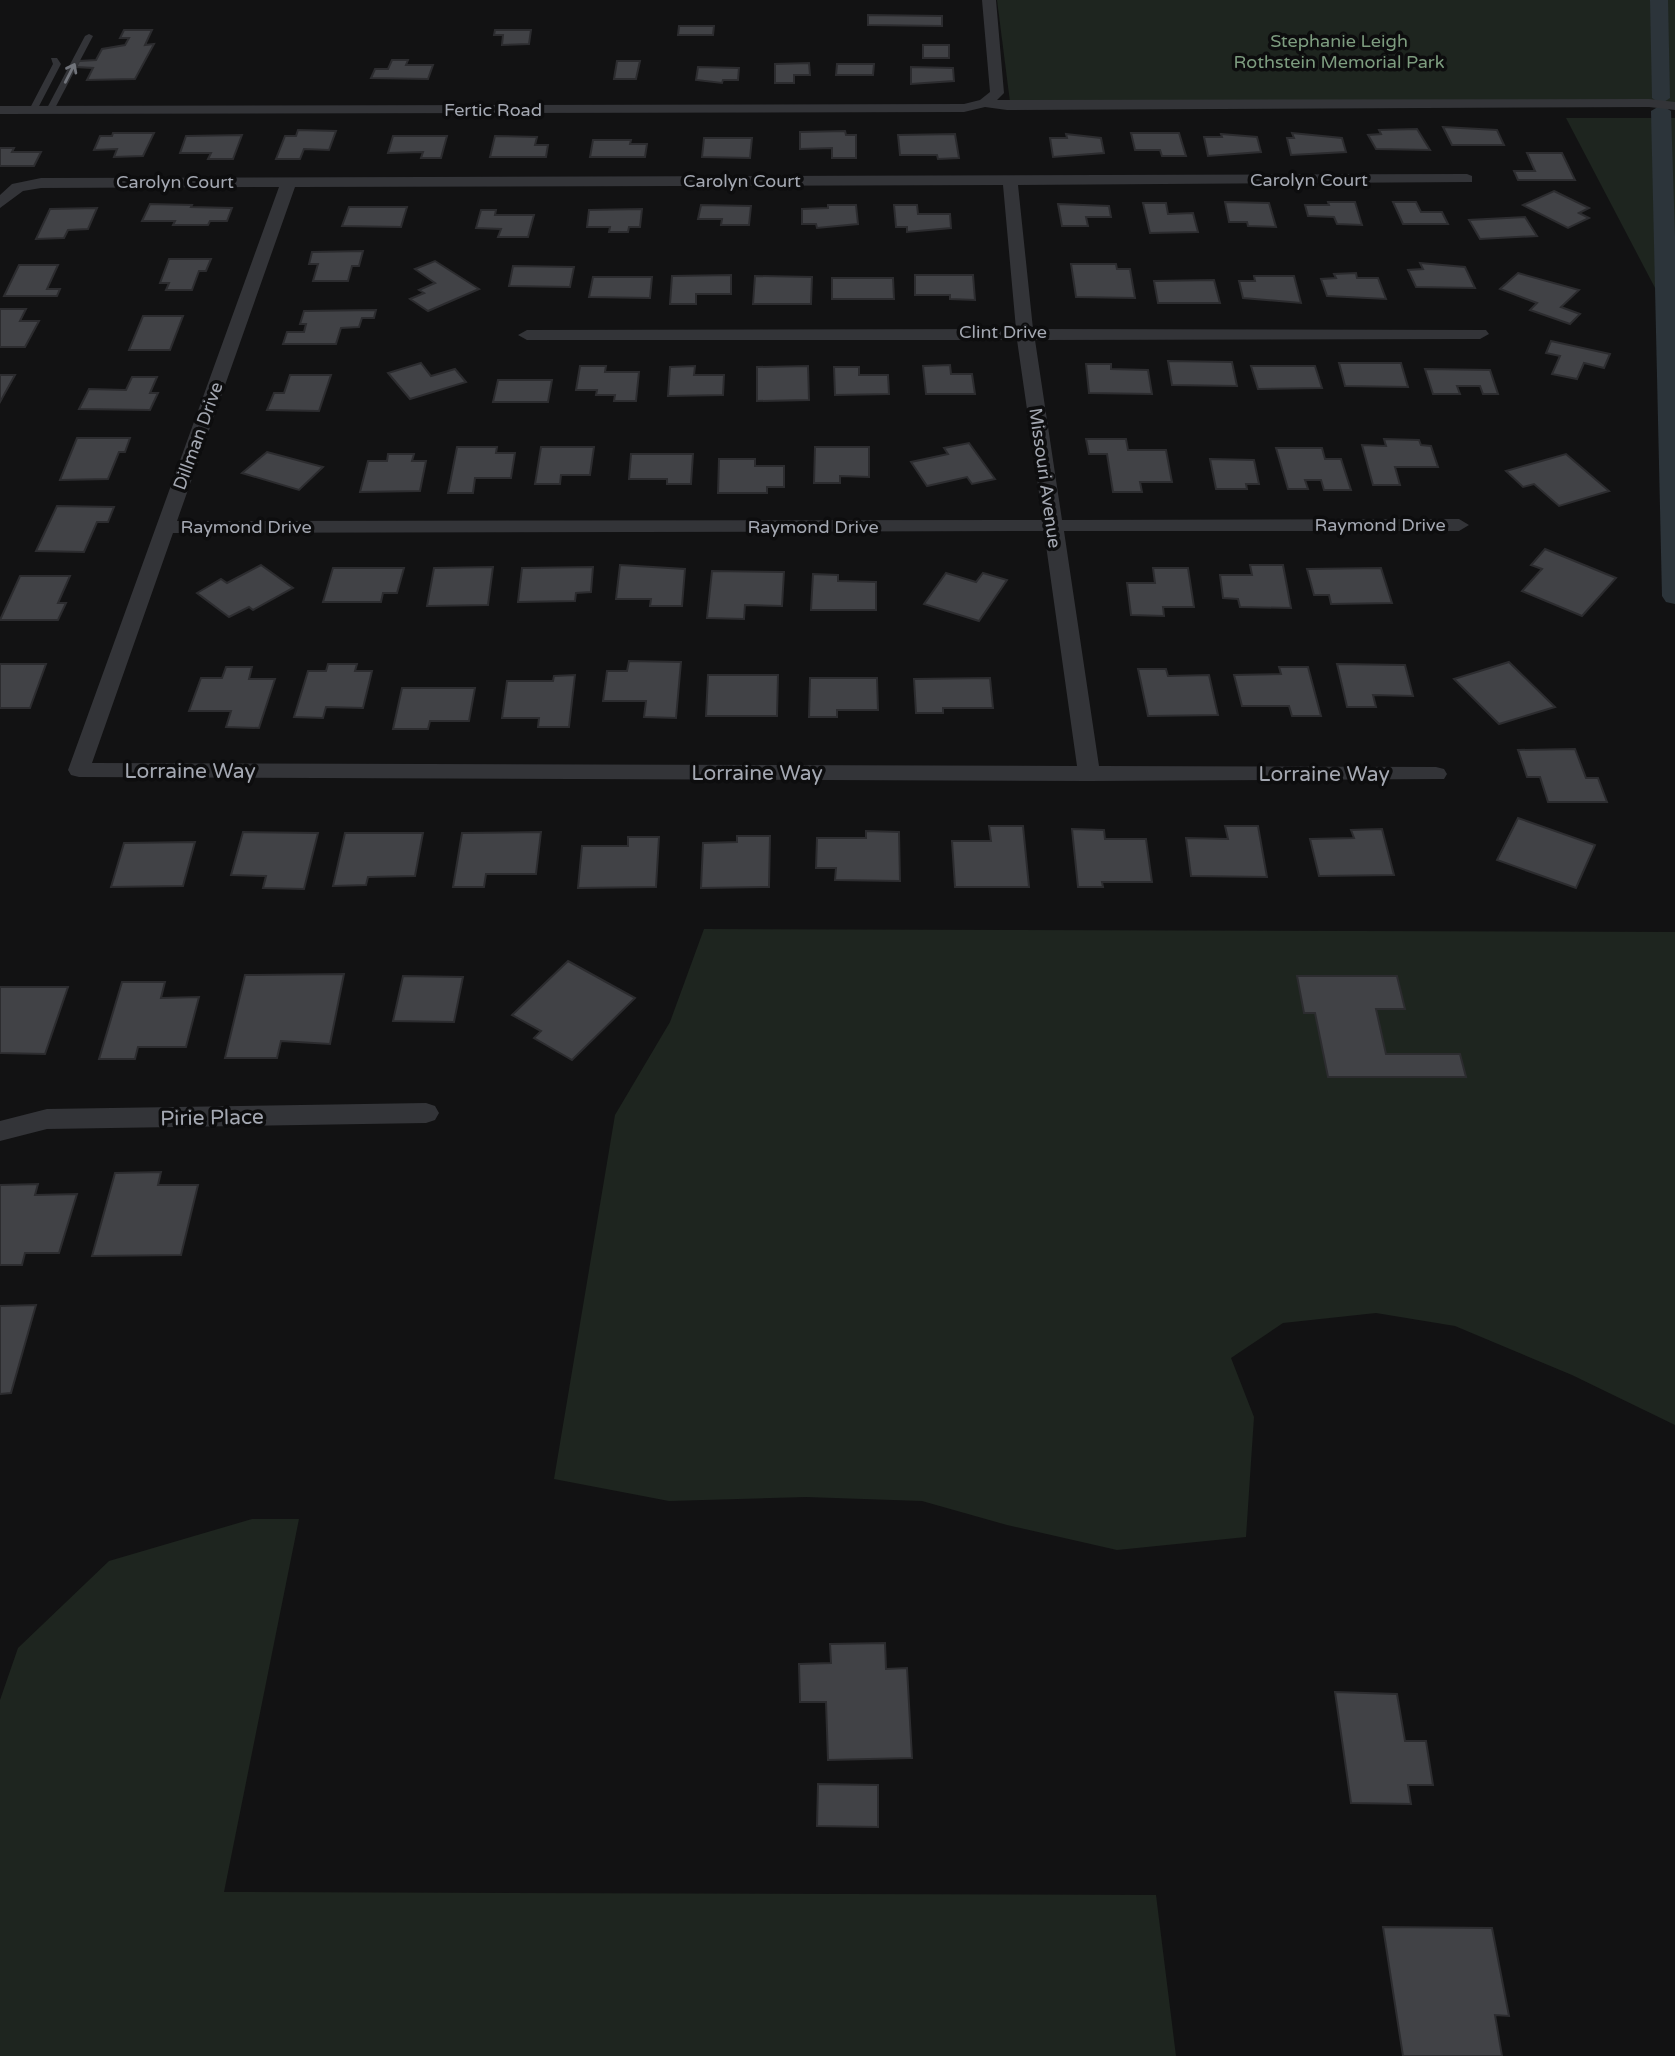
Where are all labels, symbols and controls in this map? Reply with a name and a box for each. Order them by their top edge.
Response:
park label: Stephanie Leigh Rothstein Memorial Park [1233,30,1445,73]
one-way arrow [63,63,77,84]
street label: Fertic Road [444,99,542,121]
street label: Carolyn Court [1250,169,1368,191]
street label: Carolyn Court [683,170,801,192]
street label: Carolyn Court [116,171,234,193]
street label: Clint Drive [959,321,1047,343]
street label: Dillman Drive [168,379,228,493]
street label: Missouri Avenue [1024,406,1066,550]
street label: Raymond Drive [1314,514,1446,536]
street label: Raymond Drive [180,516,312,538]
street label: Raymond Drive [747,516,879,538]
street label: Lorraine Way [124,759,256,784]
street label: Lorraine Way [691,761,823,786]
street label: Lorraine Way [1258,762,1390,787]
street label: Pirie Place [160,1105,264,1131]

